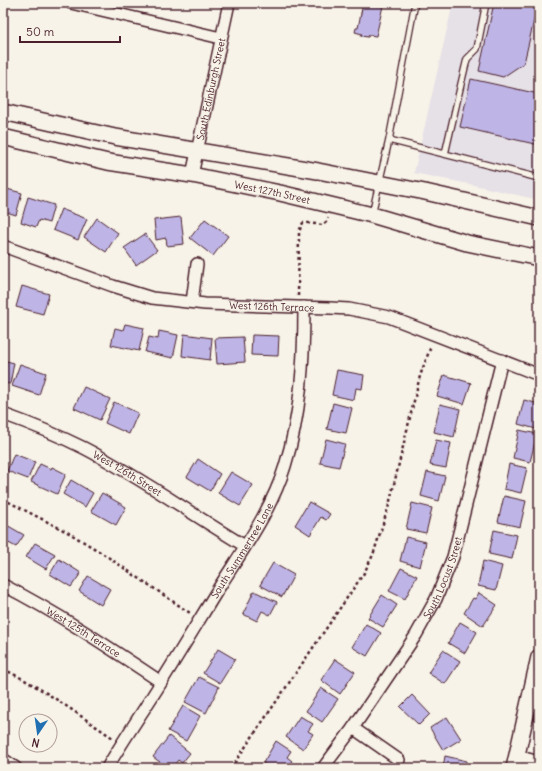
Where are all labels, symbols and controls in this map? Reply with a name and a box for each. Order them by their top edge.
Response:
scale bar [20,18,120,44]
text: 50 m [26,24,55,39]
street label: South Edinburgh Street [193,36,228,141]
street label: West 127th Street [233,177,312,207]
street label: West 126th Terrace [229,298,315,314]
street label: West 126th Street [91,448,165,499]
street label: South Summertree Lane [208,500,276,600]
street label: South Locust Street [420,535,465,621]
street label: West 125th Terrace [44,604,123,660]
north arrow [18,713,58,753]
text: N [30,735,41,750]

